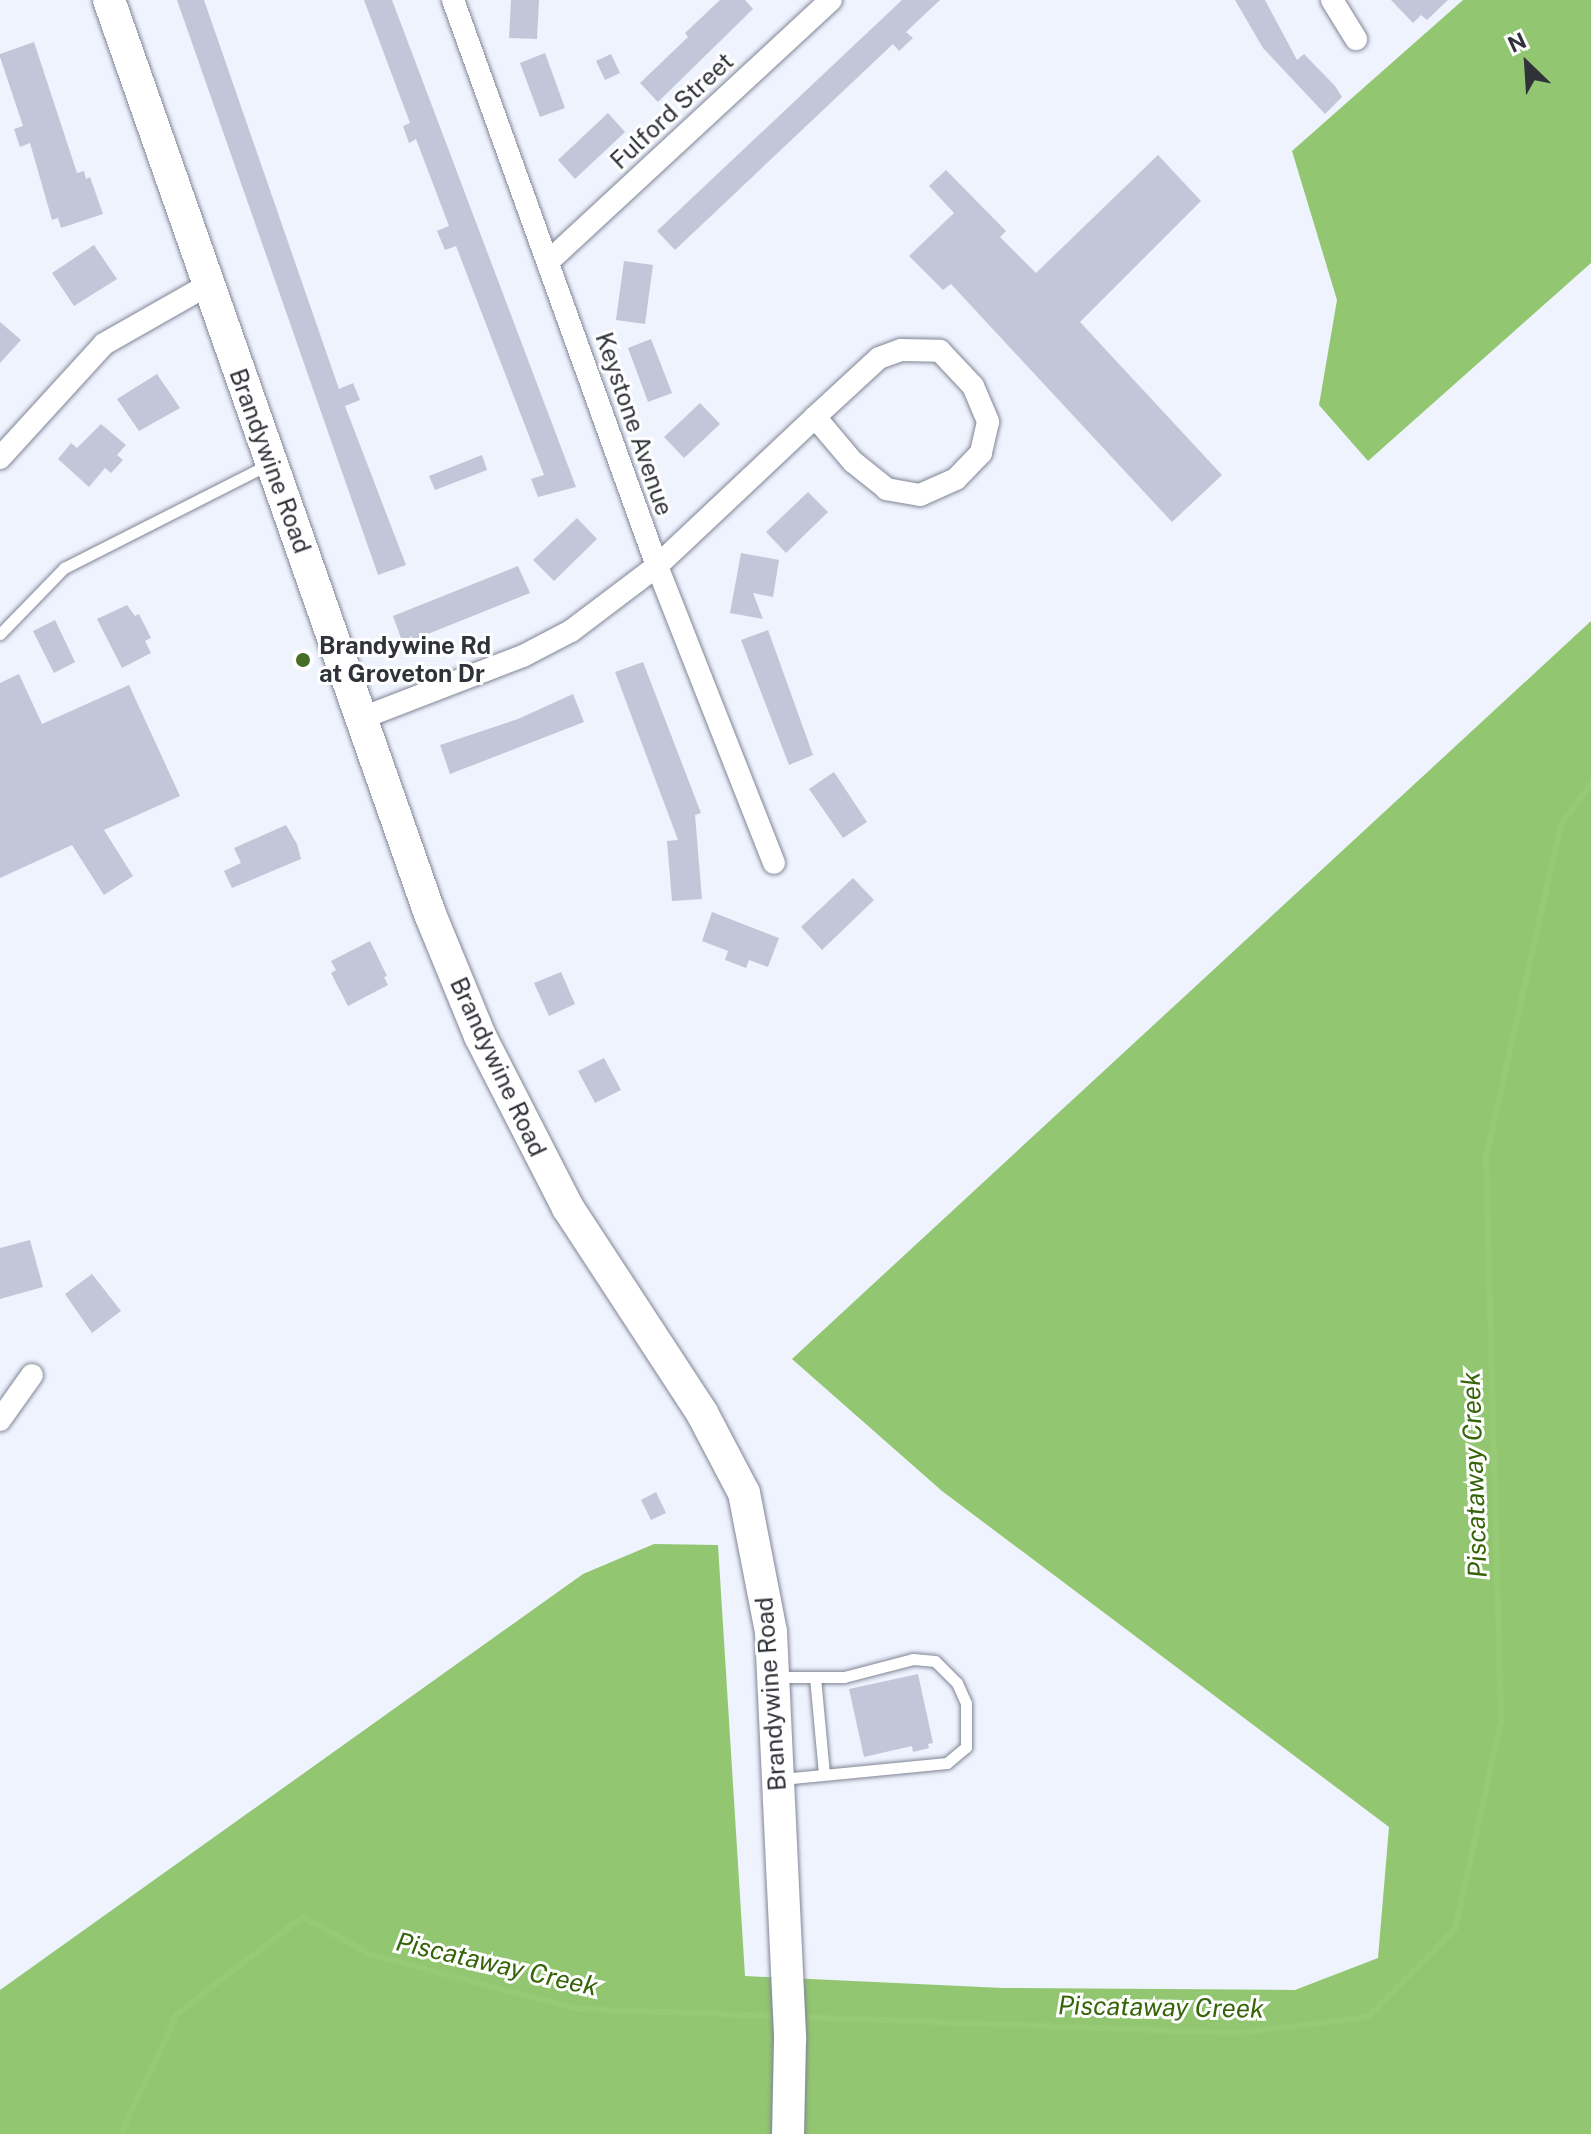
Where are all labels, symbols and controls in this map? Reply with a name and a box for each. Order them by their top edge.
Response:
north arrow [1487,24,1567,104]
text: N [1504,27,1530,58]
street label: Fulford Street [605,47,739,175]
street label: Keystone Avenue [589,329,679,519]
street label: Brandywine Road [223,365,317,557]
place label: Brandywine Rd at Groveton Dr [319,632,491,688]
marker: Brandywine Rd at Groveton Dr [294,651,312,669]
street label: Brandywine Road [444,973,552,1161]
water label: Piscataway Creek [1455,1371,1493,1579]
street label: Brandywine Road [750,1596,792,1792]
water label: Piscataway Creek [393,1926,601,2002]
water label: Piscataway Creek [1058,1990,1264,2024]

